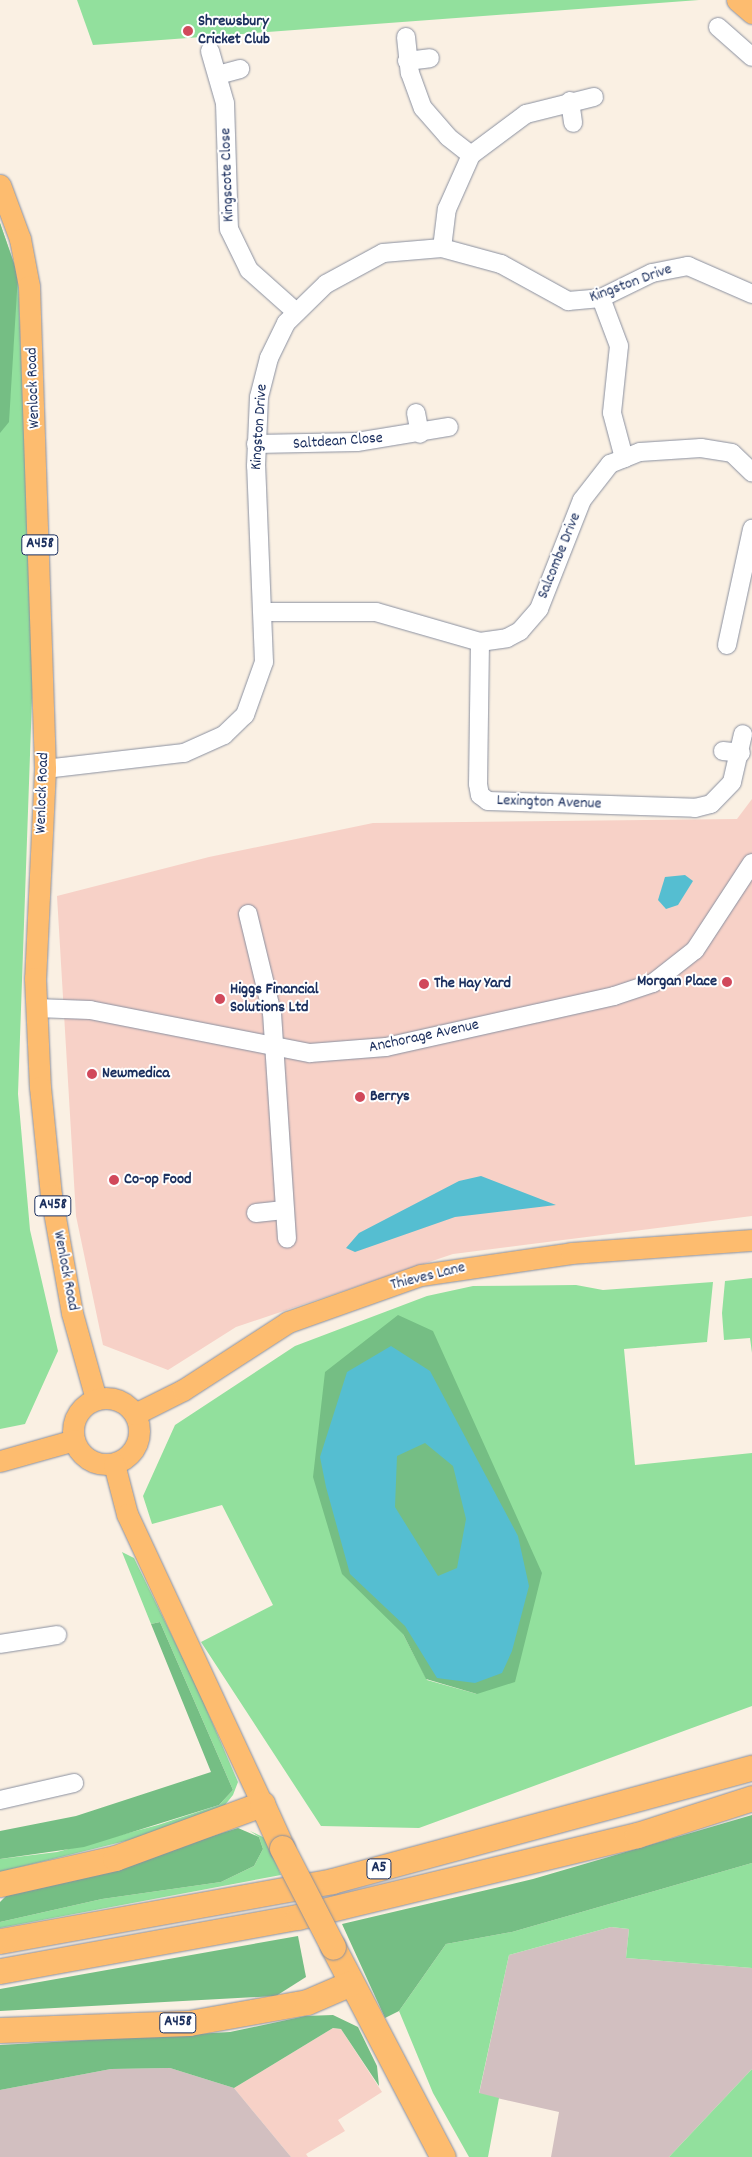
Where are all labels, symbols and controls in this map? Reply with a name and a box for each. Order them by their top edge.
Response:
place label: Shrewsbury Cricket Club [198,12,270,50]
marker: Shrewsbury Cricket Club [182,25,194,37]
street label: Kingscote Close [217,128,239,222]
street label: Kingston Drive [587,260,675,308]
street label: Wenlock Road [23,347,45,429]
street label: Kingston Drive [247,383,273,471]
street label: Saltdean Close [292,429,384,455]
street label: Salcombe Drive [534,510,586,602]
road number: A458 [21,532,59,558]
street label: Wenlock Road [32,752,54,834]
street label: Lexington Avenue [496,792,602,814]
place label: Morgan Place [637,972,717,992]
place label: The Hay Yard [434,974,511,994]
marker: Morgan Place [721,976,733,988]
marker: The Hay Yard [418,978,430,990]
place label: Higgs Financial Solutions Ltd [230,980,319,1018]
marker: Higgs Financial Solutions Ltd [214,993,226,1005]
street label: Anchorage Avenue [367,1016,481,1058]
place label: Newmedica [102,1064,170,1084]
marker: Newmedica [86,1068,98,1080]
place label: Berrys [370,1087,410,1107]
marker: Berrys [354,1091,366,1103]
place label: Co-op Food [124,1170,192,1190]
marker: Co-op Food [108,1174,120,1186]
road number: A458 [34,1194,72,1218]
street label: Wenlock Road [48,1229,82,1313]
street label: Thieves Lane [389,1258,467,1296]
road number: A5 [365,1856,393,1882]
road number: A458 [159,2010,197,2036]

